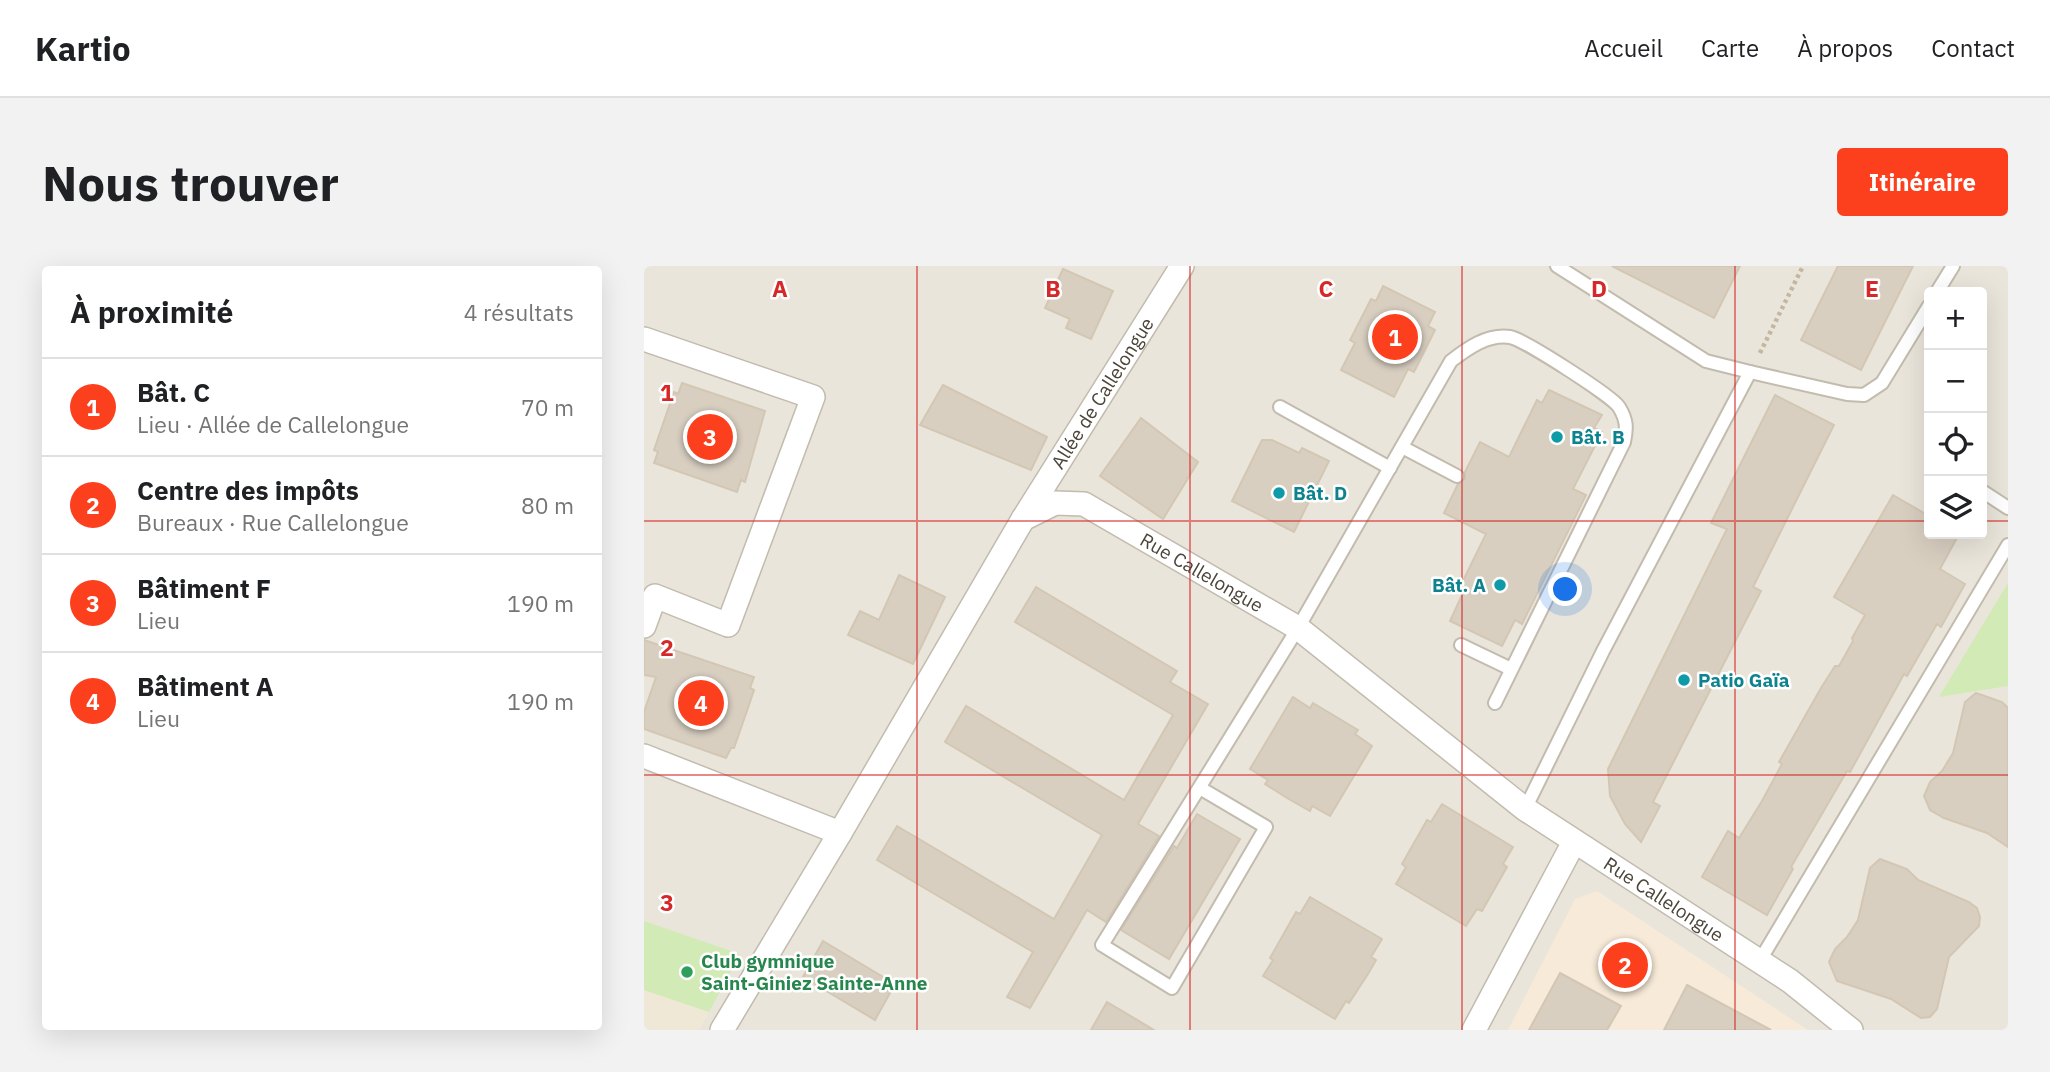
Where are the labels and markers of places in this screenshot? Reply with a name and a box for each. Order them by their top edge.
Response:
pin: 1 [1372,311,1418,363]
pin: 3 [687,411,733,463]
place label: Bât. B [1571,425,1625,449]
marker: Bât. B [1549,429,1565,445]
place label: Bât. D [1293,481,1347,505]
marker: Bât. D [1271,485,1287,501]
place label: Bât. A [1432,573,1486,597]
marker: Bât. A [1492,577,1508,593]
place label: Patio Gaïa [1698,668,1790,692]
marker: Patio Gaïa [1676,672,1692,688]
pin: 4 [678,677,724,729]
pin: 2 [1602,939,1648,991]
place label: Club gymnique Saint-Giniez Sainte-Anne [701,949,927,995]
marker: Club gymnique Saint-Giniez Sainte-Anne [679,964,695,980]

